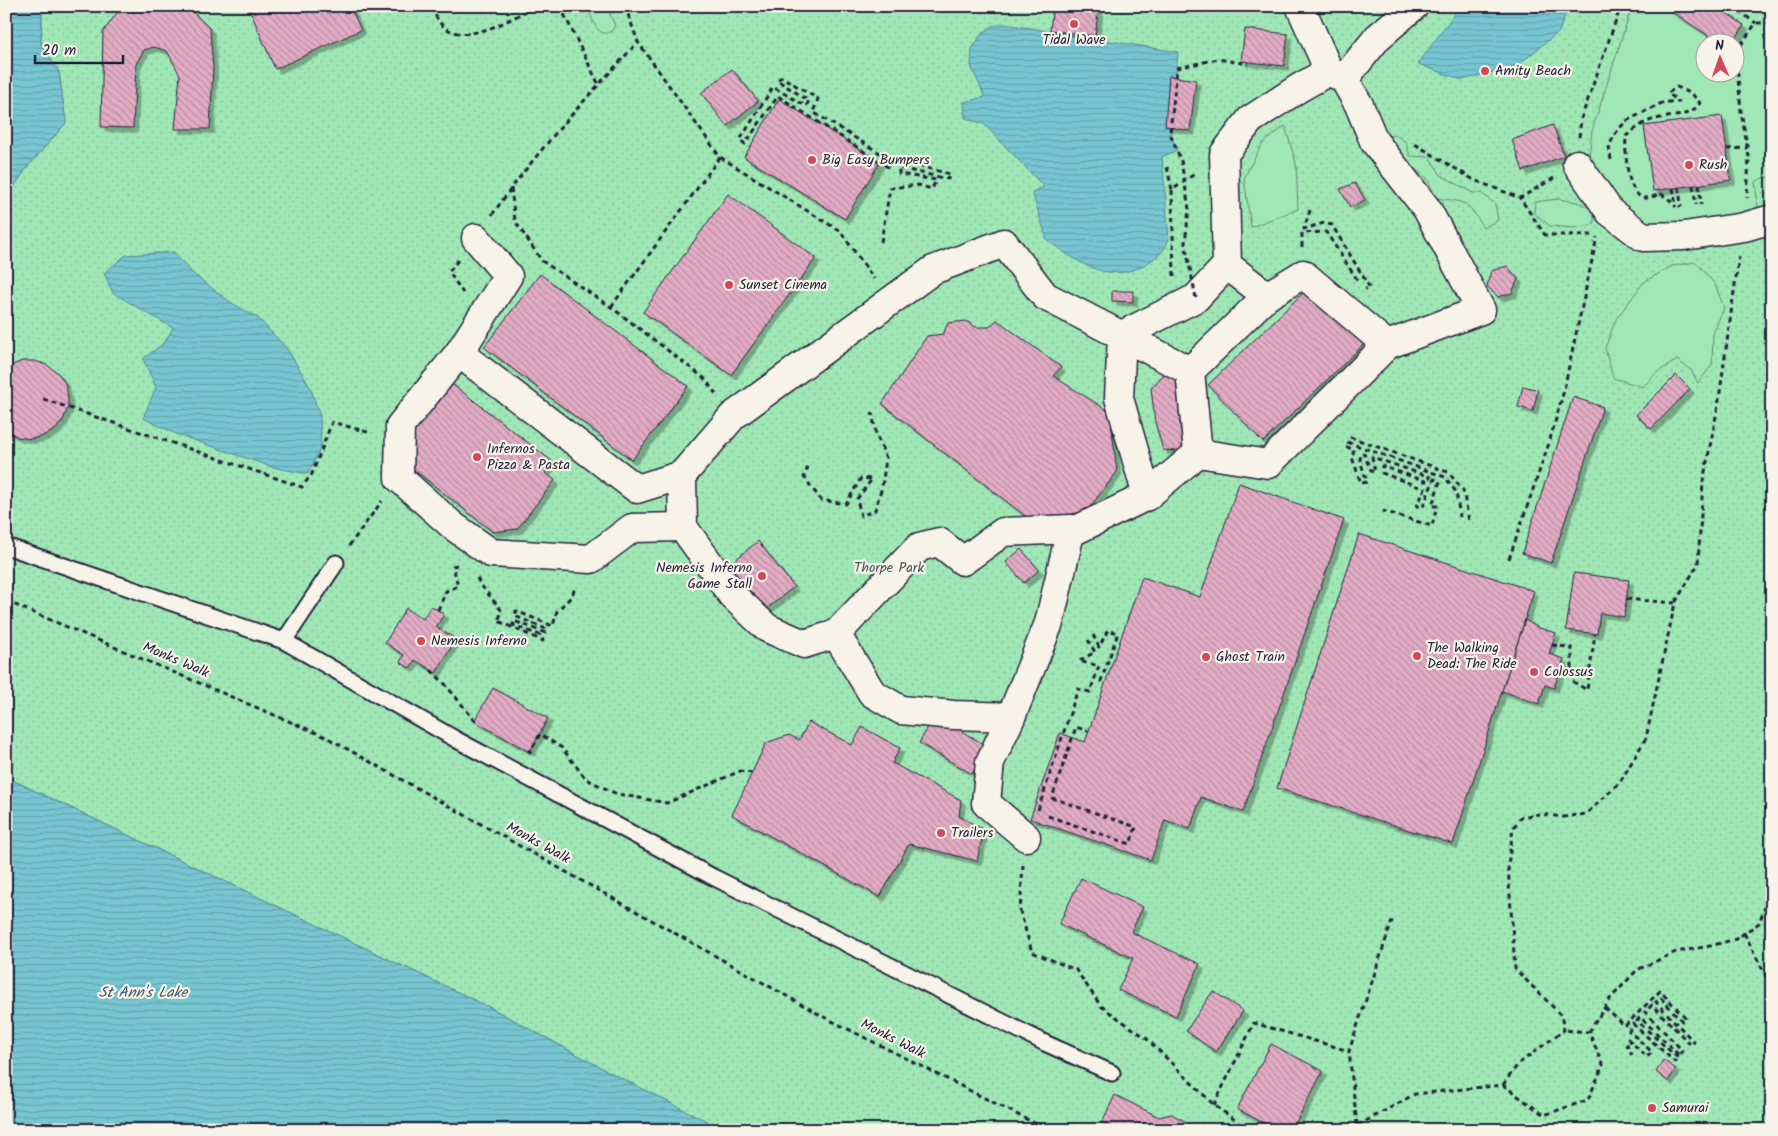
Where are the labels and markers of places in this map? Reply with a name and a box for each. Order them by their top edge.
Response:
marker: Tidal Wave [1068,18,1080,30]
place label: Tidal Wave [1042,29,1106,51]
place label: Amity Beach [1495,60,1571,82]
marker: Amity Beach [1479,65,1491,77]
place label: Big Easy Bumpers [822,149,930,171]
marker: Big Easy Bumpers [806,154,818,166]
place label: Rush [1699,154,1727,176]
marker: Rush [1683,159,1695,171]
place label: Sunset Cinema [739,274,827,296]
marker: Sunset Cinema [723,279,735,291]
place label: Infernos Pizza & Pasta [487,438,570,476]
marker: Infernos Pizza & Pasta [471,451,483,463]
place label: Nemesis Inferno Game Stall [656,557,753,595]
marker: Nemesis Inferno Game Stall [756,570,768,582]
place label: Nemesis Inferno [431,630,527,652]
marker: Nemesis Inferno [415,635,427,647]
place label: The Walking Dead: The Ride [1427,637,1517,675]
place label: Ghost Train [1216,646,1285,668]
marker: The Walking Dead: The Ride [1411,650,1423,662]
marker: Ghost Train [1200,651,1212,663]
place label: Colossus [1544,661,1593,683]
marker: Colossus [1528,666,1540,678]
place label: Trailers [951,822,993,844]
marker: Trailers [935,827,947,839]
place label: Samurai [1662,1097,1709,1119]
marker: Samurai [1646,1102,1658,1114]

